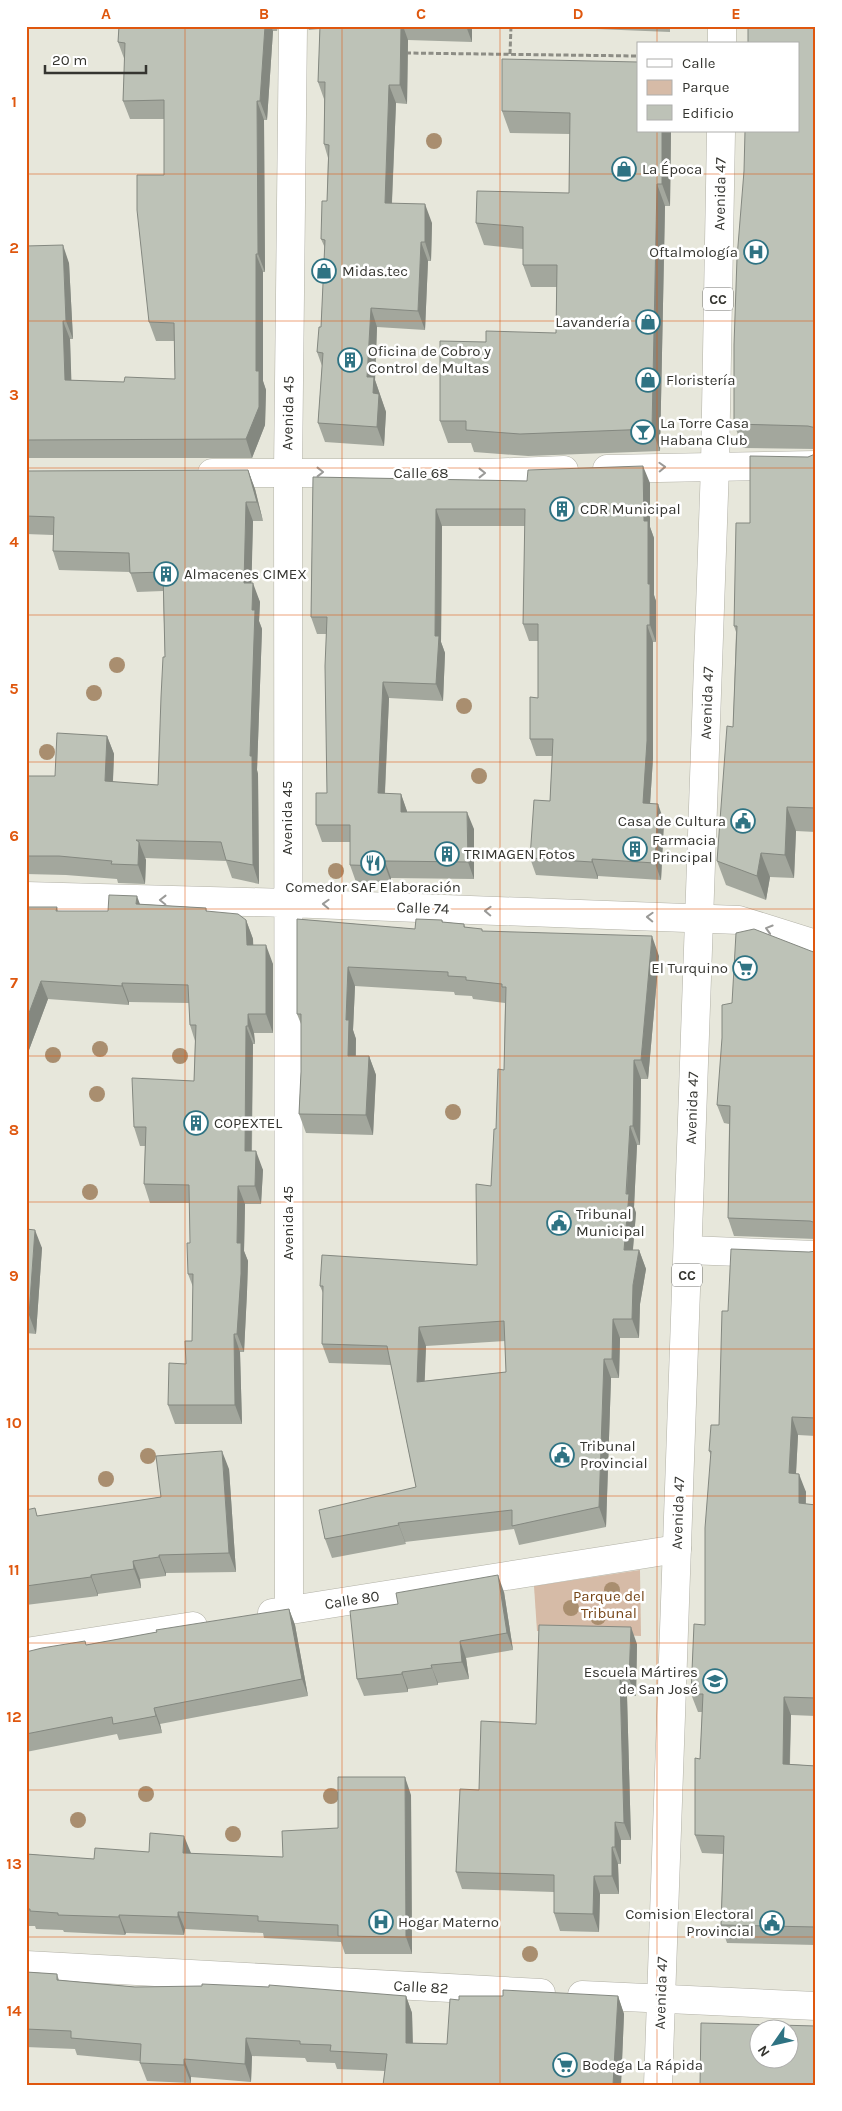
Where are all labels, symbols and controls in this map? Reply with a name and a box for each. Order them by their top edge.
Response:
text: A [101,4,111,23]
text: B [259,4,269,23]
text: C [416,4,426,23]
text: D [573,4,584,23]
text: E [731,4,741,23]
scale bar [45,42,146,74]
legend [637,42,800,132]
text: 20 m [52,51,87,69]
text: Calle [682,54,716,72]
text: Parque [682,78,730,96]
text: 1 [11,92,17,111]
text: Edificio [682,104,734,122]
shop icon: La Época [611,156,637,182]
street label: Avenida 47 [710,157,730,231]
place label: La Época [642,160,702,178]
text: 2 [9,238,19,257]
hospital icon: Oftalmología [743,239,769,265]
place label: Oftalmología [649,243,738,261]
shop icon: Midas.tec [311,258,337,284]
place label: Midas.tec [342,262,408,280]
road number: CC [703,288,733,310]
shop icon: Lavandería [635,309,661,335]
place label: Lavandería [555,313,630,331]
place label: Oficina de Cobro y Control de Multas [368,342,491,377]
building icon: Oficina de Cobro y Control de Multas [337,347,363,373]
shop icon: Floristería [635,367,661,393]
place label: Floristería [666,371,736,389]
street label: Avenida 45 [278,376,298,450]
text: 3 [9,385,19,404]
place label: La Torre Casa Habana Club [660,414,749,449]
bar icon: La Torre Casa Habana Club [630,419,656,445]
one-way arrow [659,461,667,472]
street label: Calle 68 [394,464,448,482]
one-way arrow [316,467,324,477]
one-way arrow [479,468,487,478]
building icon: CDR Municipal [549,496,575,522]
place label: CDR Municipal [580,500,681,518]
text: 4 [9,532,19,551]
building icon: Almacenes CIMEX [153,561,179,587]
place label: Almacenes CIMEX [184,565,307,583]
street label: Avenida 47 [697,666,717,740]
text: 5 [9,679,19,698]
street label: Avenida 45 [278,781,296,855]
public building icon: Casa de Cultura [730,808,756,834]
place label: Casa de Cultura [618,812,726,830]
text: 6 [9,826,19,845]
place label: Farmacia Principal [652,831,716,866]
building icon: Farmacia Principal [622,836,648,862]
building icon: TRIMAGEN Fotos [434,841,460,867]
place label: TRIMAGEN Fotos [464,845,576,863]
restaurant icon: Comedor SAF Elaboración [360,850,386,876]
place label: Comedor SAF Elaboración [285,878,461,896]
one-way arrow [159,895,166,905]
street label: Calle 74 [396,898,450,918]
one-way arrow [321,899,329,910]
one-way arrow [484,905,492,916]
one-way arrow [646,912,654,923]
one-way arrow [766,924,774,934]
supermarket icon: El Turquino [732,955,758,981]
place label: El Turquino [651,959,728,977]
text: 7 [10,973,18,992]
street label: Avenida 47 [682,1071,702,1145]
building icon: COPEXTEL [183,1110,209,1136]
place label: COPEXTEL [214,1114,282,1132]
text: 8 [9,1120,19,1139]
street label: Avenida 45 [279,1186,297,1260]
place label: Tribunal Municipal [576,1205,645,1240]
public building icon: Tribunal Municipal [546,1210,572,1236]
road number: CC [672,1264,702,1286]
text: 9 [9,1266,19,1285]
text: 10 [6,1413,22,1432]
place label: Tribunal Provincial [580,1437,648,1472]
public building icon: Tribunal Provincial [549,1442,575,1468]
street label: Avenida 47 [668,1476,688,1550]
text: 11 [8,1560,20,1579]
street label: Calle 80 [323,1587,381,1613]
park label: Parque del Tribunal [573,1587,645,1622]
place label: Escuela Mártires de San José [584,1663,698,1698]
school or university icon: Escuela Mártires de San José [702,1668,728,1694]
text: 12 [6,1707,22,1726]
text: 13 [6,1854,22,1873]
place label: Comision Electoral Provincial [625,1905,754,1940]
hospital icon: Hogar Materno [368,1909,394,1935]
public building icon: Comision Electoral Provincial [759,1910,785,1936]
place label: Hogar Materno [398,1913,499,1931]
street label: Avenida 47 [651,1956,671,2030]
street label: Calle 82 [393,1977,449,1997]
text: 14 [6,2001,22,2020]
north arrow [750,2018,800,2068]
text: N [754,2042,773,2060]
supermarket icon: Bodega La Rápida [552,2052,578,2078]
place label: Bodega La Rápida [582,2056,703,2074]

